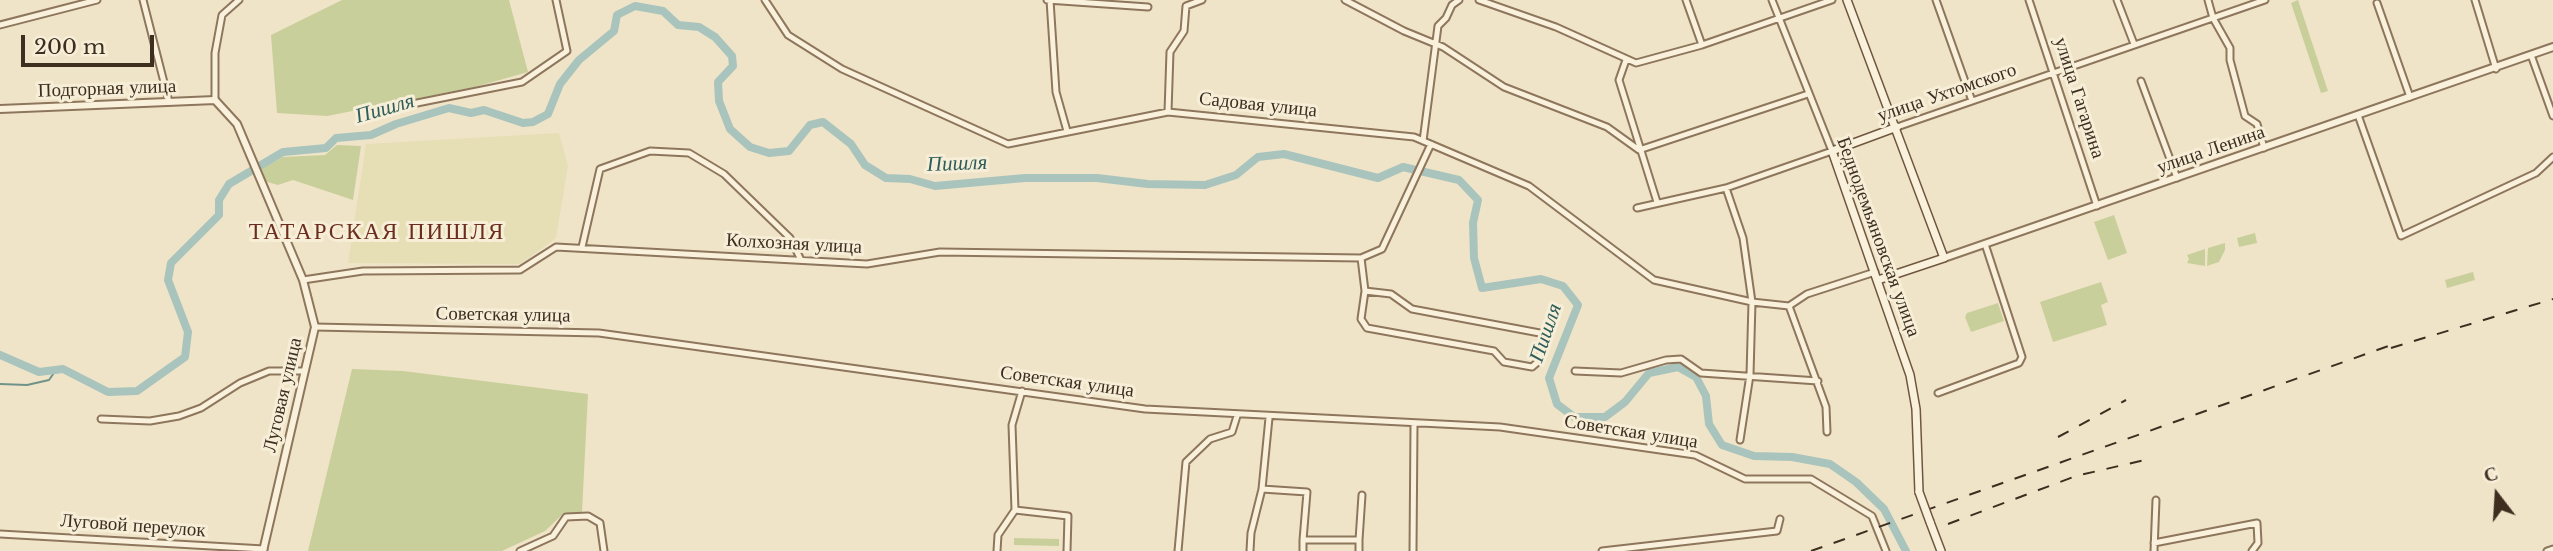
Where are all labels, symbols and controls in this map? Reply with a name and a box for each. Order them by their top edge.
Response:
scale bar [24,21,158,65]
text: 200 m [34,34,105,60]
street label: улица Гагарина [2049,35,2109,161]
street label: улица Ухтомского [1875,59,2019,127]
street label: Подгорная улица [37,75,177,103]
street label: Садовая улица [1198,87,1318,123]
water label: Пишля [352,89,418,129]
street label: улица Ленина [2154,121,2268,179]
street label: Беднодемьяновская улица [1831,134,1925,340]
water label: Пишля [926,150,988,178]
district label: ТАТАРСКАЯ ПИШЛЯ [251,219,503,247]
street label: Колхозная улица [726,229,862,259]
water label: Пишля [1524,300,1568,366]
street label: Советская улица [435,302,571,328]
street label: Луговая улица [259,335,307,455]
street label: Советская улица [999,361,1135,403]
street label: Советская улица [1563,410,1699,454]
north arrow [2462,460,2532,530]
text: С [2481,461,2501,487]
street label: Луговой переулок [60,510,206,542]

